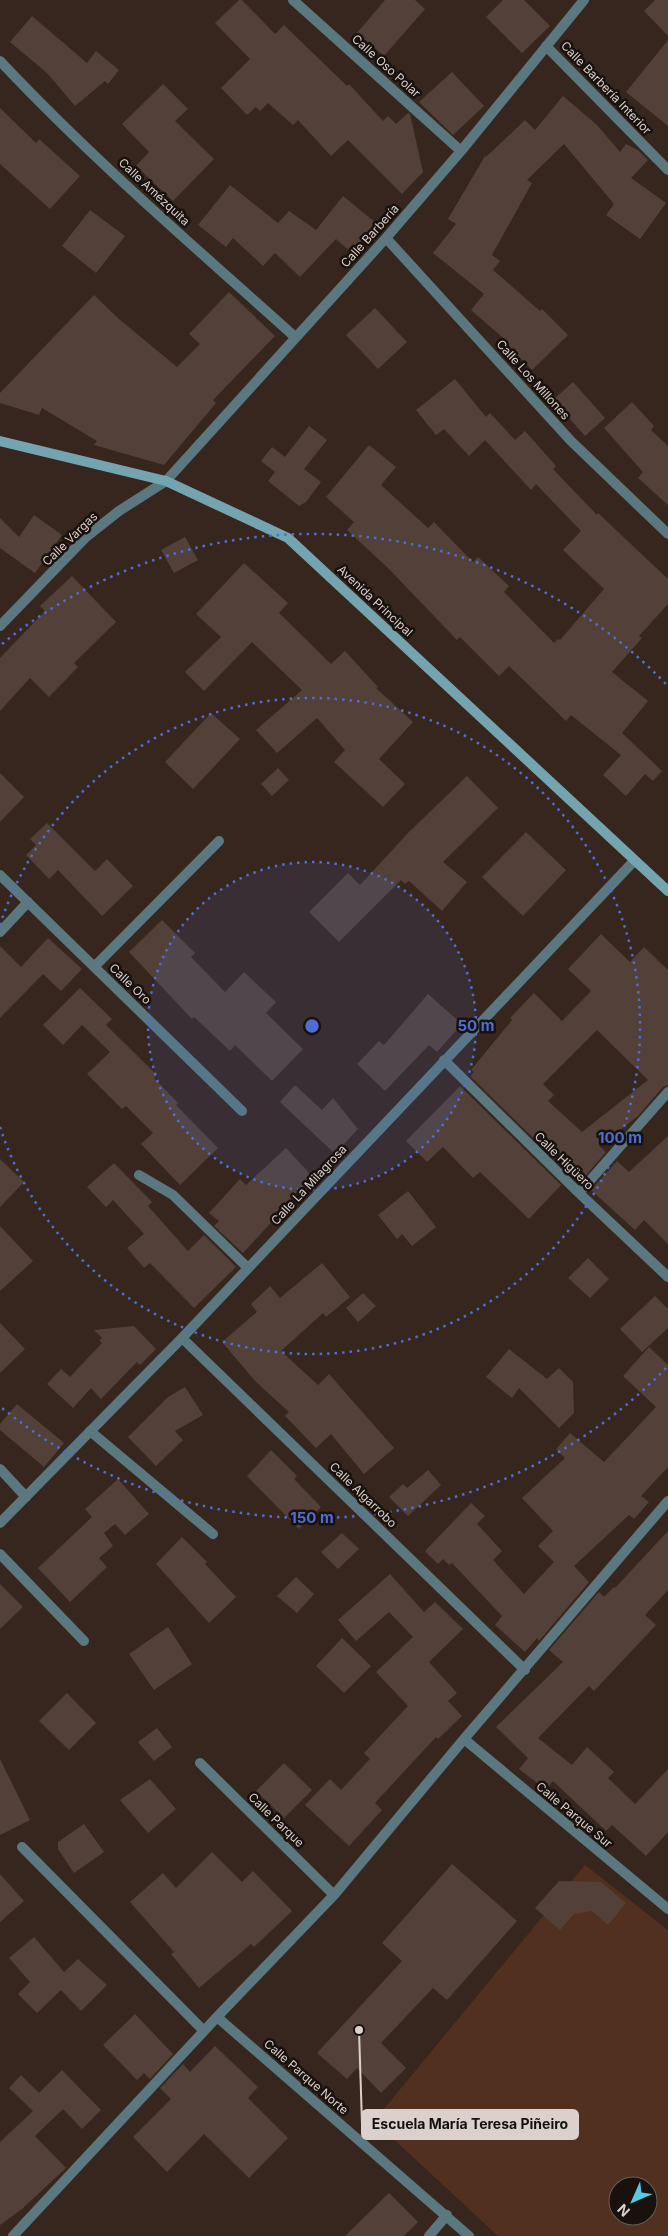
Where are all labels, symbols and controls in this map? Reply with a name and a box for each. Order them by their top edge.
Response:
street label: Calle Oso Polar [349,31,424,101]
street label: Calle Barbería Interior [558,38,655,138]
street label: Calle Amézquita [116,155,193,228]
street label: Calle Barbería [337,201,402,270]
street label: Calle Los Millones [493,337,573,423]
street label: Calle Vargas [39,509,100,569]
street label: Avenida Principal [335,562,416,639]
street label: Calle Oro [106,960,154,1007]
text: 50 m [458,1016,494,1035]
centre of rings [303,1017,321,1035]
text: 100 m [598,1128,642,1147]
street label: Calle Higüero [532,1129,597,1193]
street label: Calle La Milagrosa [268,1142,350,1228]
street label: Calle Algarrobo [327,1459,400,1531]
text: 150 m [290,1508,334,1527]
street label: Calle Parque Sur [533,1778,616,1851]
street label: Calle Parque [245,1789,307,1850]
street label: Calle Parque Norte [261,2036,352,2117]
callout: Escuela María Teresa Piñeiro [362,2110,578,2139]
text: Escuela María Teresa Piñeiro [372,2115,569,2132]
north arrow [608,2176,658,2226]
text: N [614,2201,633,2220]

